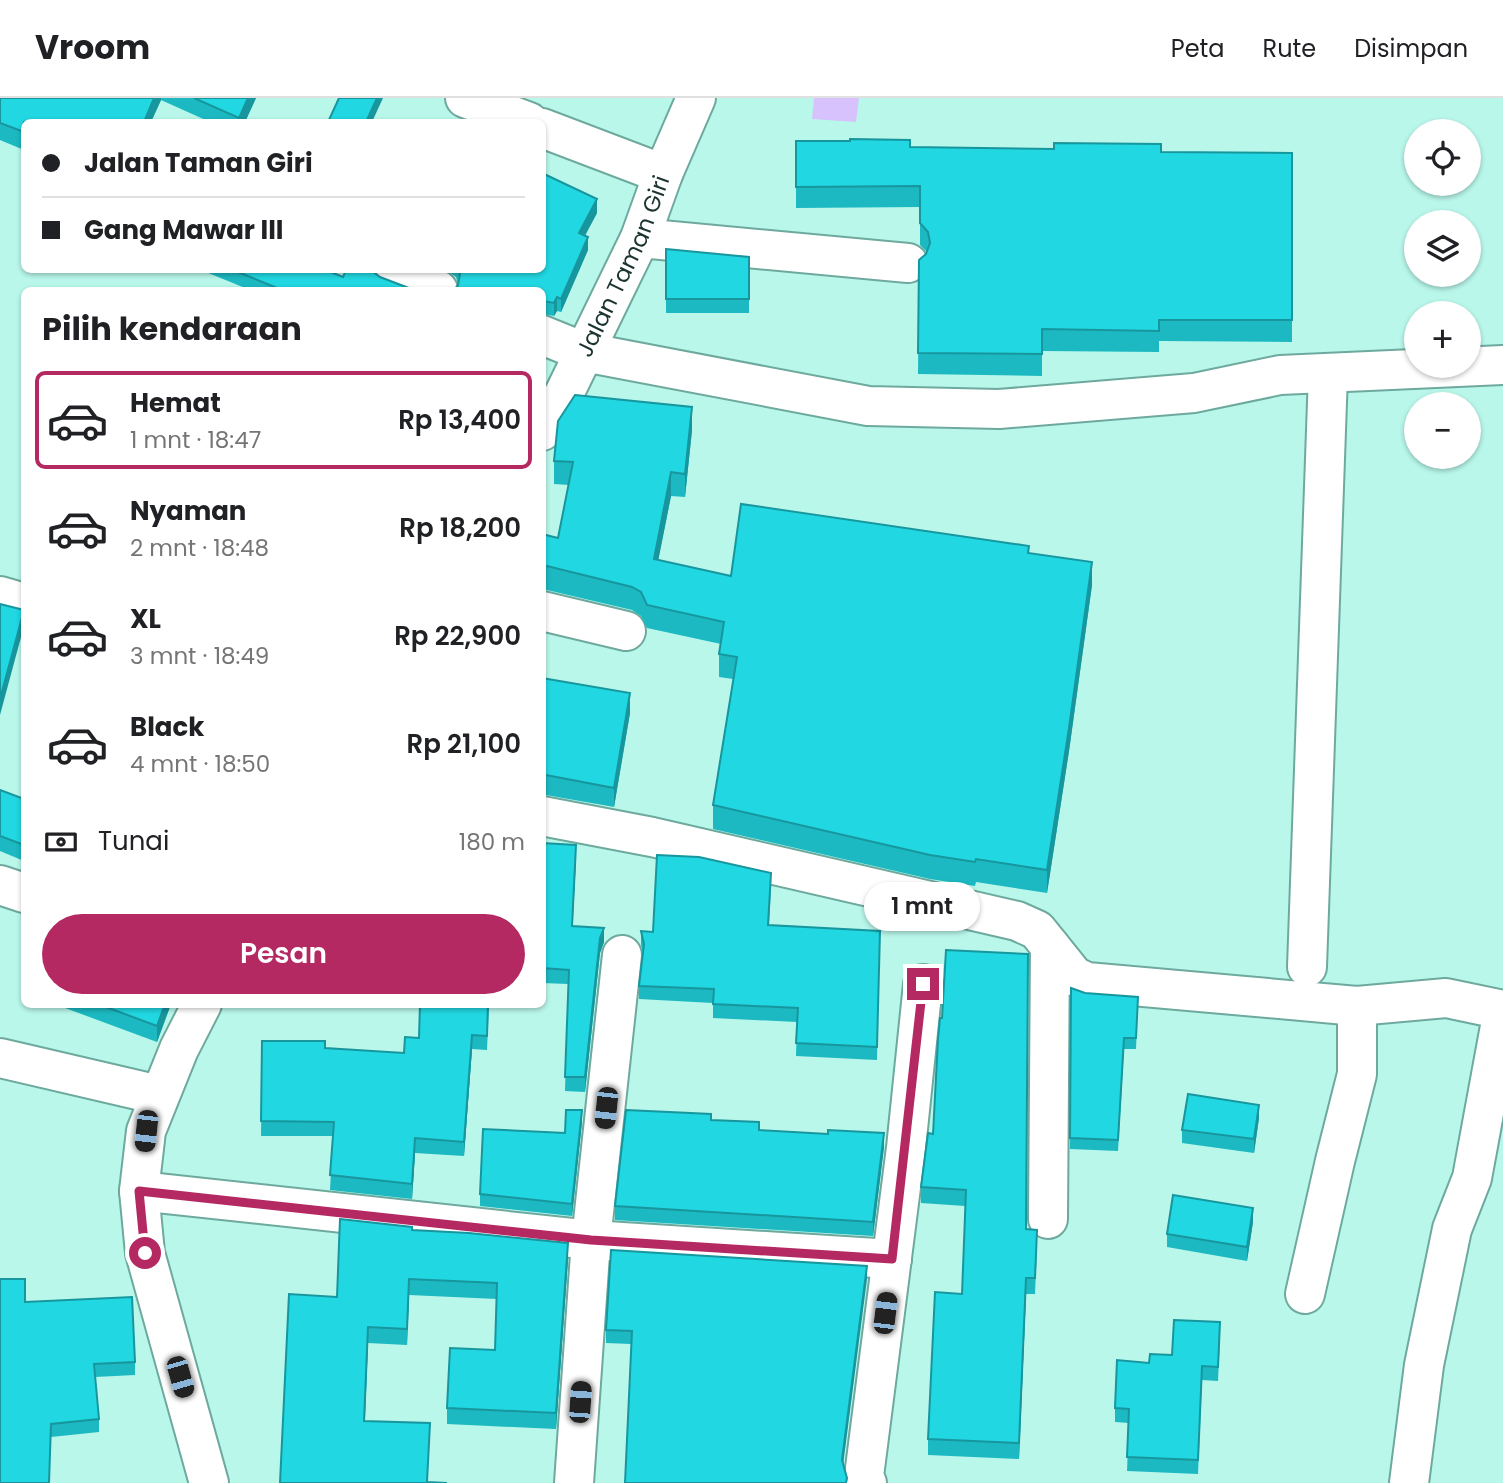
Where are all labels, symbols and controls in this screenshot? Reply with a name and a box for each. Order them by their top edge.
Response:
text: Vroom [35,24,150,71]
text: Peta [1171,32,1225,65]
text: Rute [1263,32,1316,65]
text: Disimpan [1354,32,1468,65]
map controls [1404,119,1481,469]
button: locate [1404,119,1481,196]
text: Jalan Taman Giri [84,145,313,181]
street label: Jalan Taman Giri [568,171,677,362]
button: layers [1404,210,1481,287]
text: Gang Mawar III [84,212,284,248]
button: + [1404,301,1481,378]
text: Pilih kendaraan [42,306,302,351]
text: Hemat [130,385,221,421]
icon: car [46,389,109,452]
button: − [1404,392,1481,469]
text: Rp 13,400 [398,402,521,438]
text: 1 mnt · 18:47 [130,424,261,456]
text: Nyaman [130,493,246,529]
icon: car [46,497,109,560]
text: Rp 18,200 [399,510,521,546]
text: 2 mnt · 18:48 [130,532,269,564]
text: XL [130,601,161,637]
icon: car [46,605,109,668]
text: Rp 22,900 [394,618,521,654]
text: 3 mnt · 18:49 [130,640,269,672]
text: Black [130,709,204,745]
icon: car [46,713,109,776]
text: Rp 21,100 [407,726,521,762]
text: 4 mnt · 18:50 [130,748,270,780]
icon: cash [42,823,80,861]
text: Tunai [98,823,169,859]
text: 180 m [459,826,525,858]
callout: 1 mnt [865,882,981,932]
text: 1 mnt [891,890,953,922]
button: Pesan [42,914,525,994]
route end [907,968,939,1000]
car [594,1086,619,1130]
car [134,1109,159,1153]
route start [129,1237,161,1269]
car [873,1291,898,1335]
car [165,1354,196,1400]
car [569,1380,592,1424]

